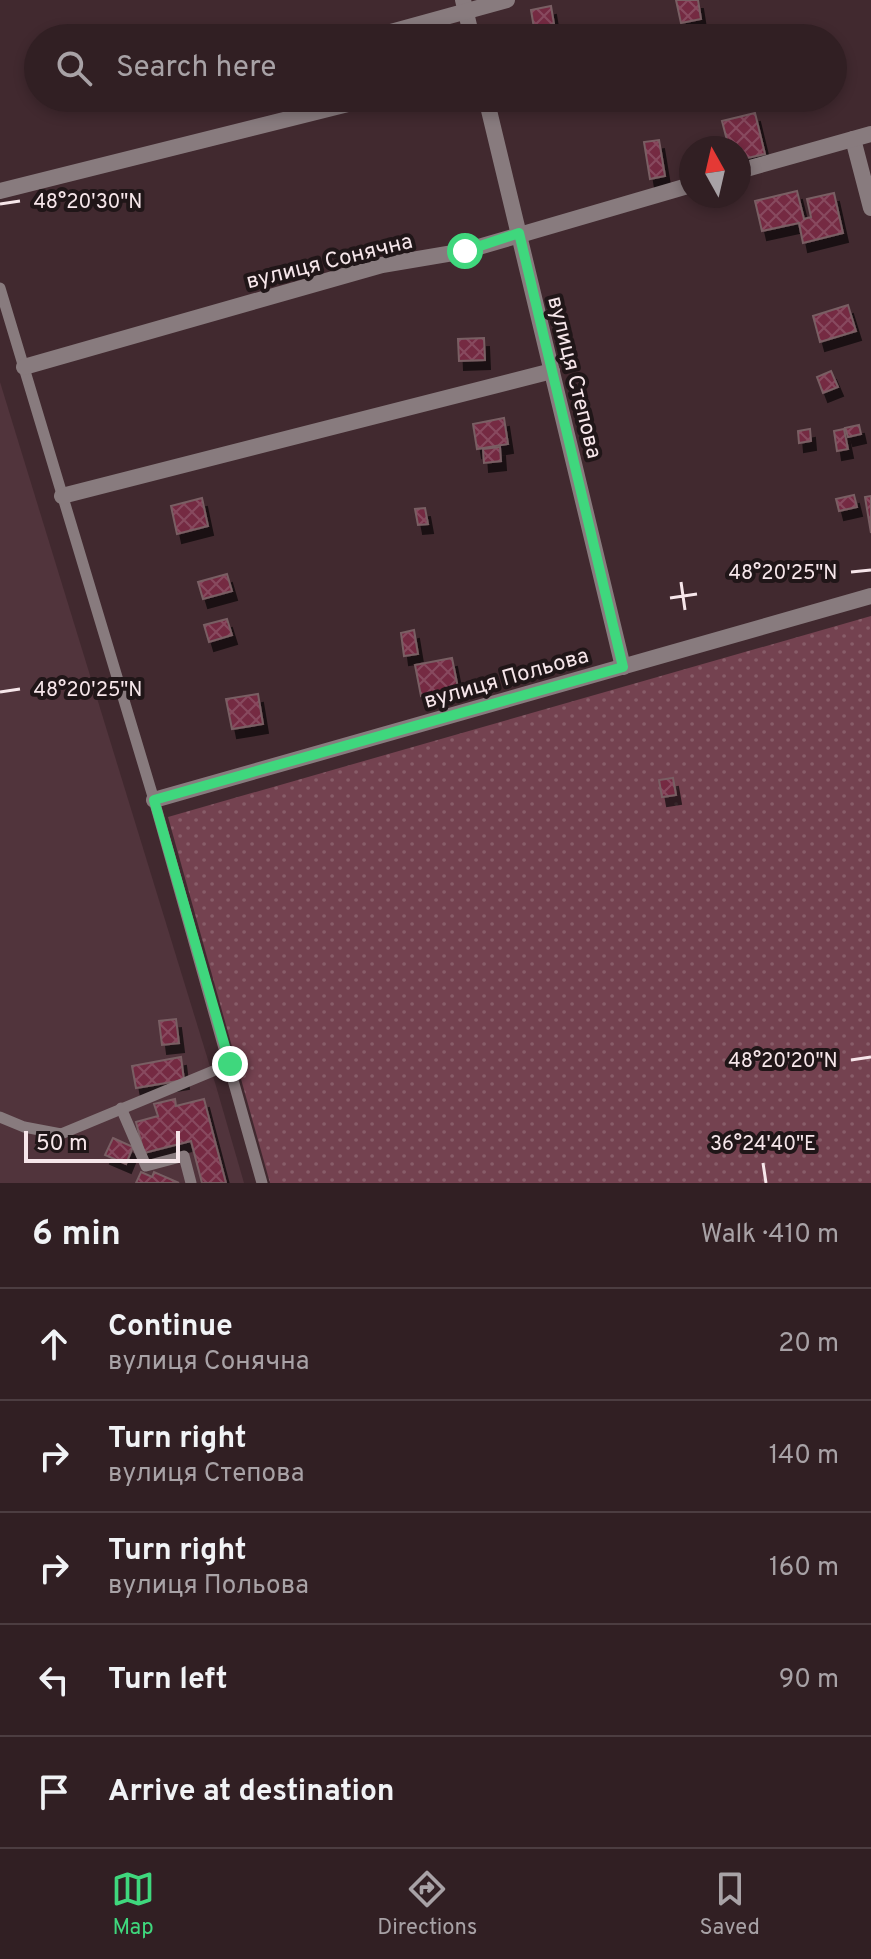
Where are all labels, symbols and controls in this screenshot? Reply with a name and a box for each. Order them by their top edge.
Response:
search box [24,24,847,112]
icon: search [52,46,96,90]
text: Search here [116,50,276,87]
north arrow [679,136,751,208]
text: 48°20'30"N [33,190,143,216]
street label: вулиця Сонячна [244,229,416,296]
route start [447,233,483,269]
street label: вулиця Степова [540,294,607,462]
text: 48°20'25"N [728,561,838,587]
street label: вулиця Польова [421,643,592,716]
text: 48°20'25"N [33,678,143,704]
route end [212,1046,248,1082]
text: 48°20'20"N [728,1049,838,1075]
scale bar [24,1127,180,1163]
text: 50 m [36,1131,88,1158]
text: 36°24'40"E [710,1132,816,1158]
text: 6 min [32,1214,121,1257]
text: Walk · 410 m [701,1219,839,1252]
text: Continue [108,1309,233,1346]
icon: ahead [32,1322,76,1366]
text: 20 m [778,1328,839,1361]
text: вулиця Сонячна [108,1346,309,1379]
text: Turn right [108,1421,246,1458]
icon: right [32,1434,76,1478]
text: 140 m [769,1440,839,1473]
text: вулиця Степова [108,1458,305,1491]
text: Turn right [108,1533,246,1570]
icon: right [32,1546,76,1590]
text: 160 m [769,1552,839,1585]
text: вулиця Польова [108,1570,309,1603]
icon: left [32,1658,76,1702]
text: Turn left [108,1662,228,1699]
text: 90 m [779,1664,839,1697]
icon: arrive [32,1770,76,1814]
text: Arrive at destination [108,1774,394,1811]
tab: Map [111,1867,155,1942]
tab: Directions [377,1867,477,1942]
tab: Saved [699,1867,760,1942]

